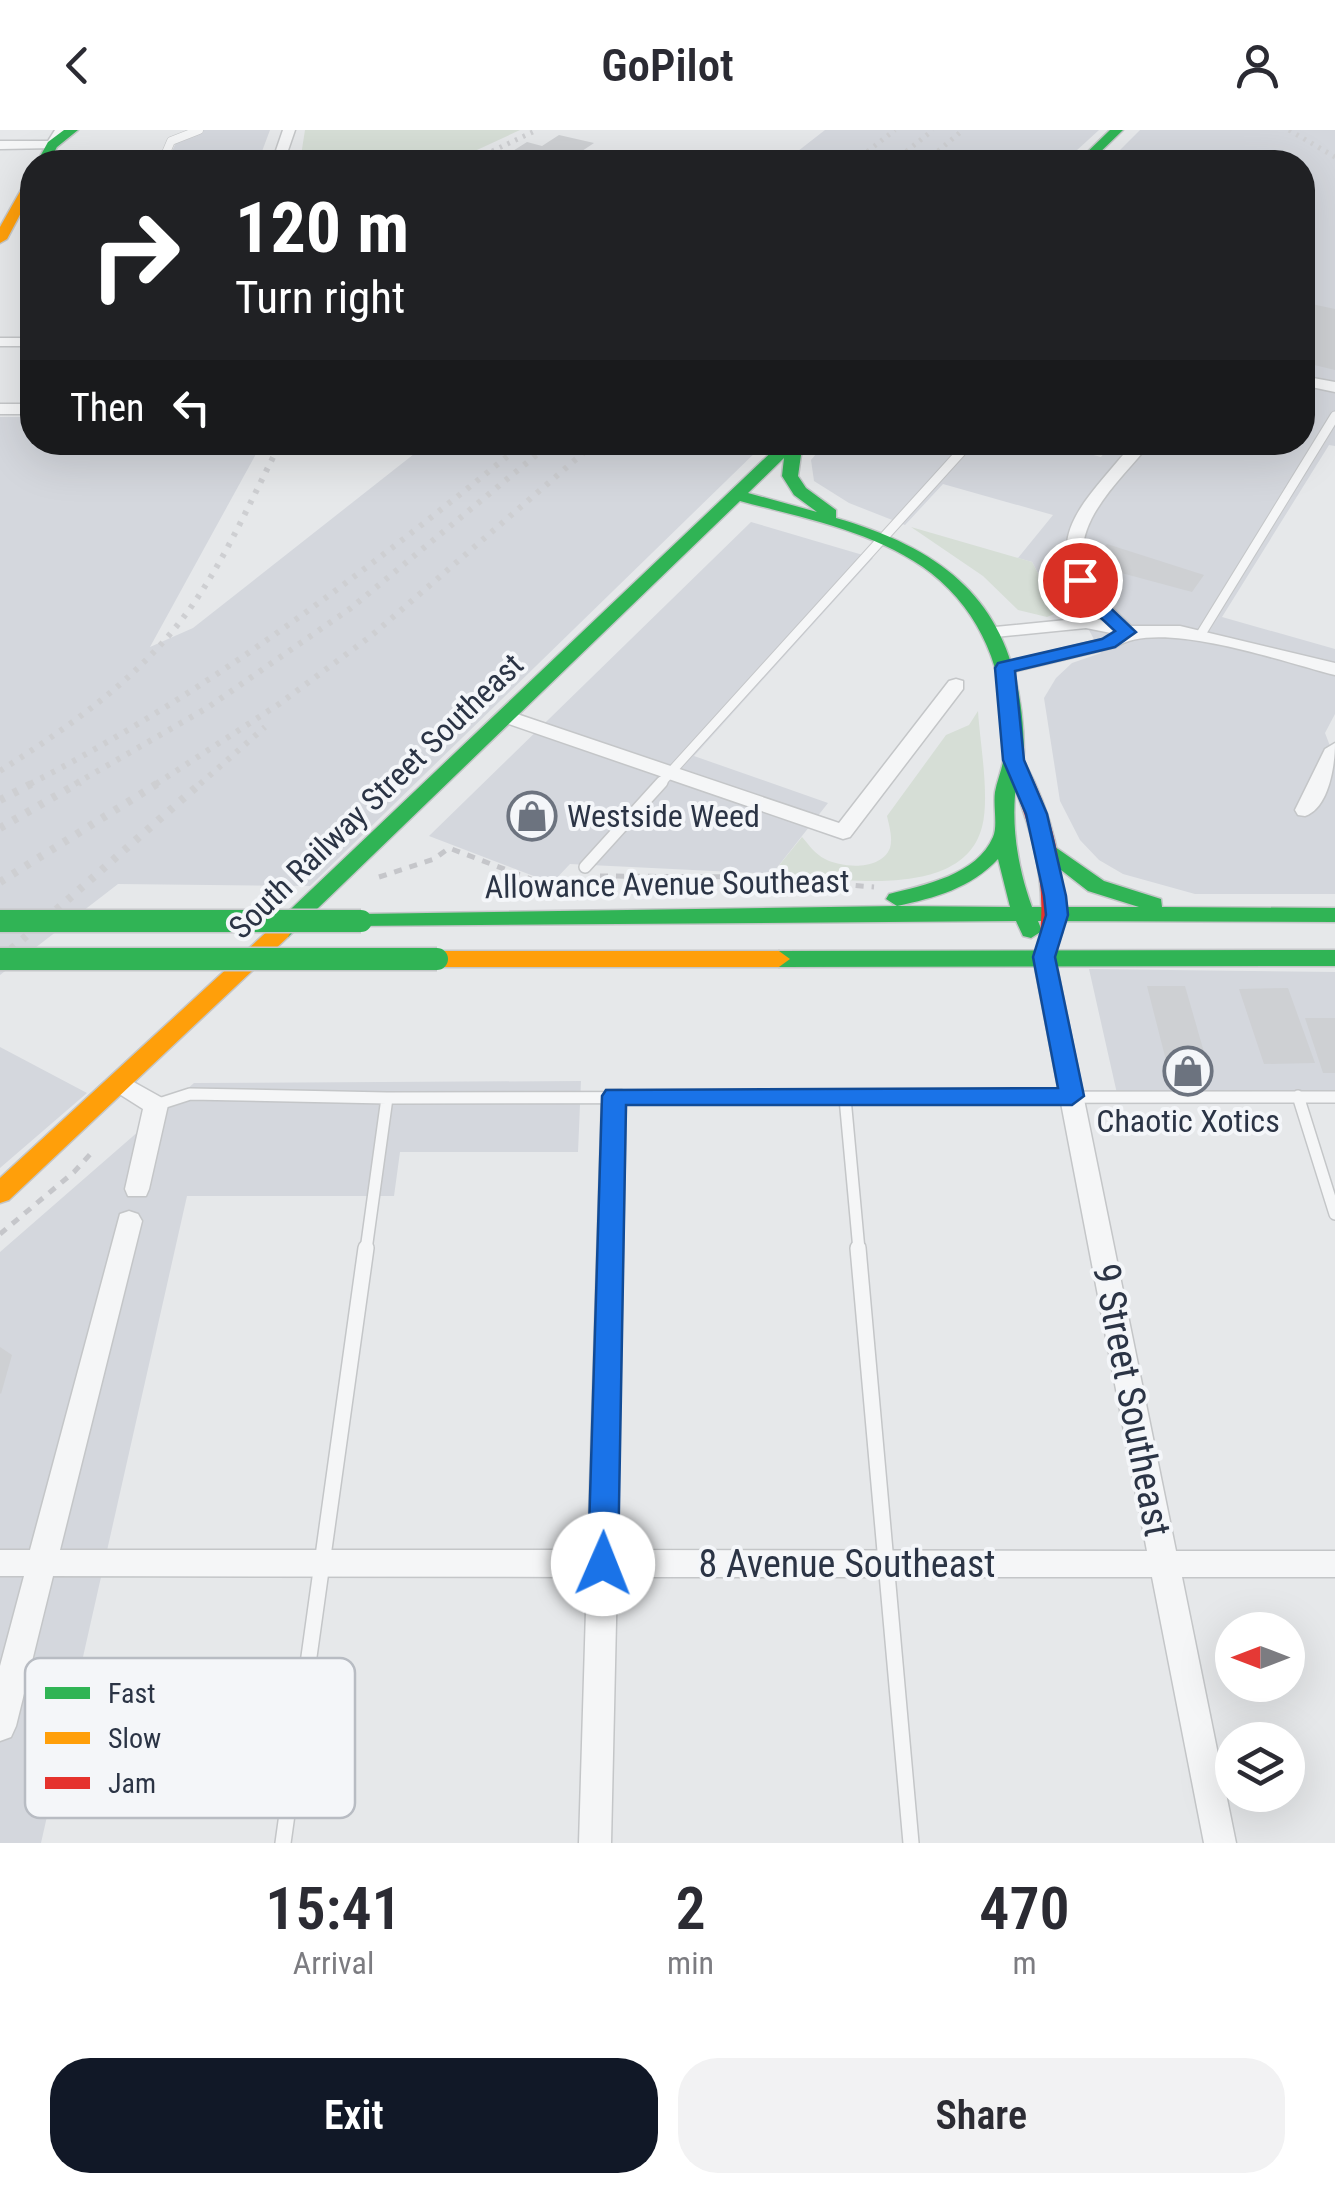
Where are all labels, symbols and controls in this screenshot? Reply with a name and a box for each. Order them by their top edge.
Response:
icon: back [50,38,105,93]
icon: person [1230,38,1285,93]
text: GoPilot [601,39,734,92]
text: 120 m [235,187,409,269]
icon: right [70,190,200,320]
text: Turn right [235,271,405,324]
icon: left [164,380,219,435]
text: Then [70,386,144,430]
pin [1038,538,1123,623]
icon: arrive [1053,553,1108,608]
street label: South Railway Street Southeast [221,646,531,946]
shop icon: Westside Weed [506,790,558,842]
place label: Westside Weed [567,797,760,835]
street label: Allowance Avenue Southeast [484,862,850,906]
shop icon: Chaotic Xotics [1162,1045,1214,1097]
place label: Chaotic Xotics [1096,1102,1280,1140]
street label: 9 Street Southeast [1084,1260,1180,1540]
position arrow [551,1512,655,1616]
street label: 8 Avenue Southeast [699,1542,995,1586]
north arrow [1215,1612,1305,1702]
map controls [1215,1612,1305,1812]
legend [25,1658,355,1818]
text: Fast [108,1677,155,1710]
text: Slow [108,1722,161,1755]
button: layers [1215,1722,1305,1812]
text: Jam [108,1767,156,1800]
text: 15:41 [265,1873,402,1944]
text: 2 [675,1873,706,1944]
text: 470 [979,1873,1070,1944]
text: Arrival [293,1944,374,1982]
text: min [667,1944,714,1982]
text: m [1012,1944,1037,1982]
button: Exit [50,2058,658,2173]
button: Share [678,2058,1285,2173]

